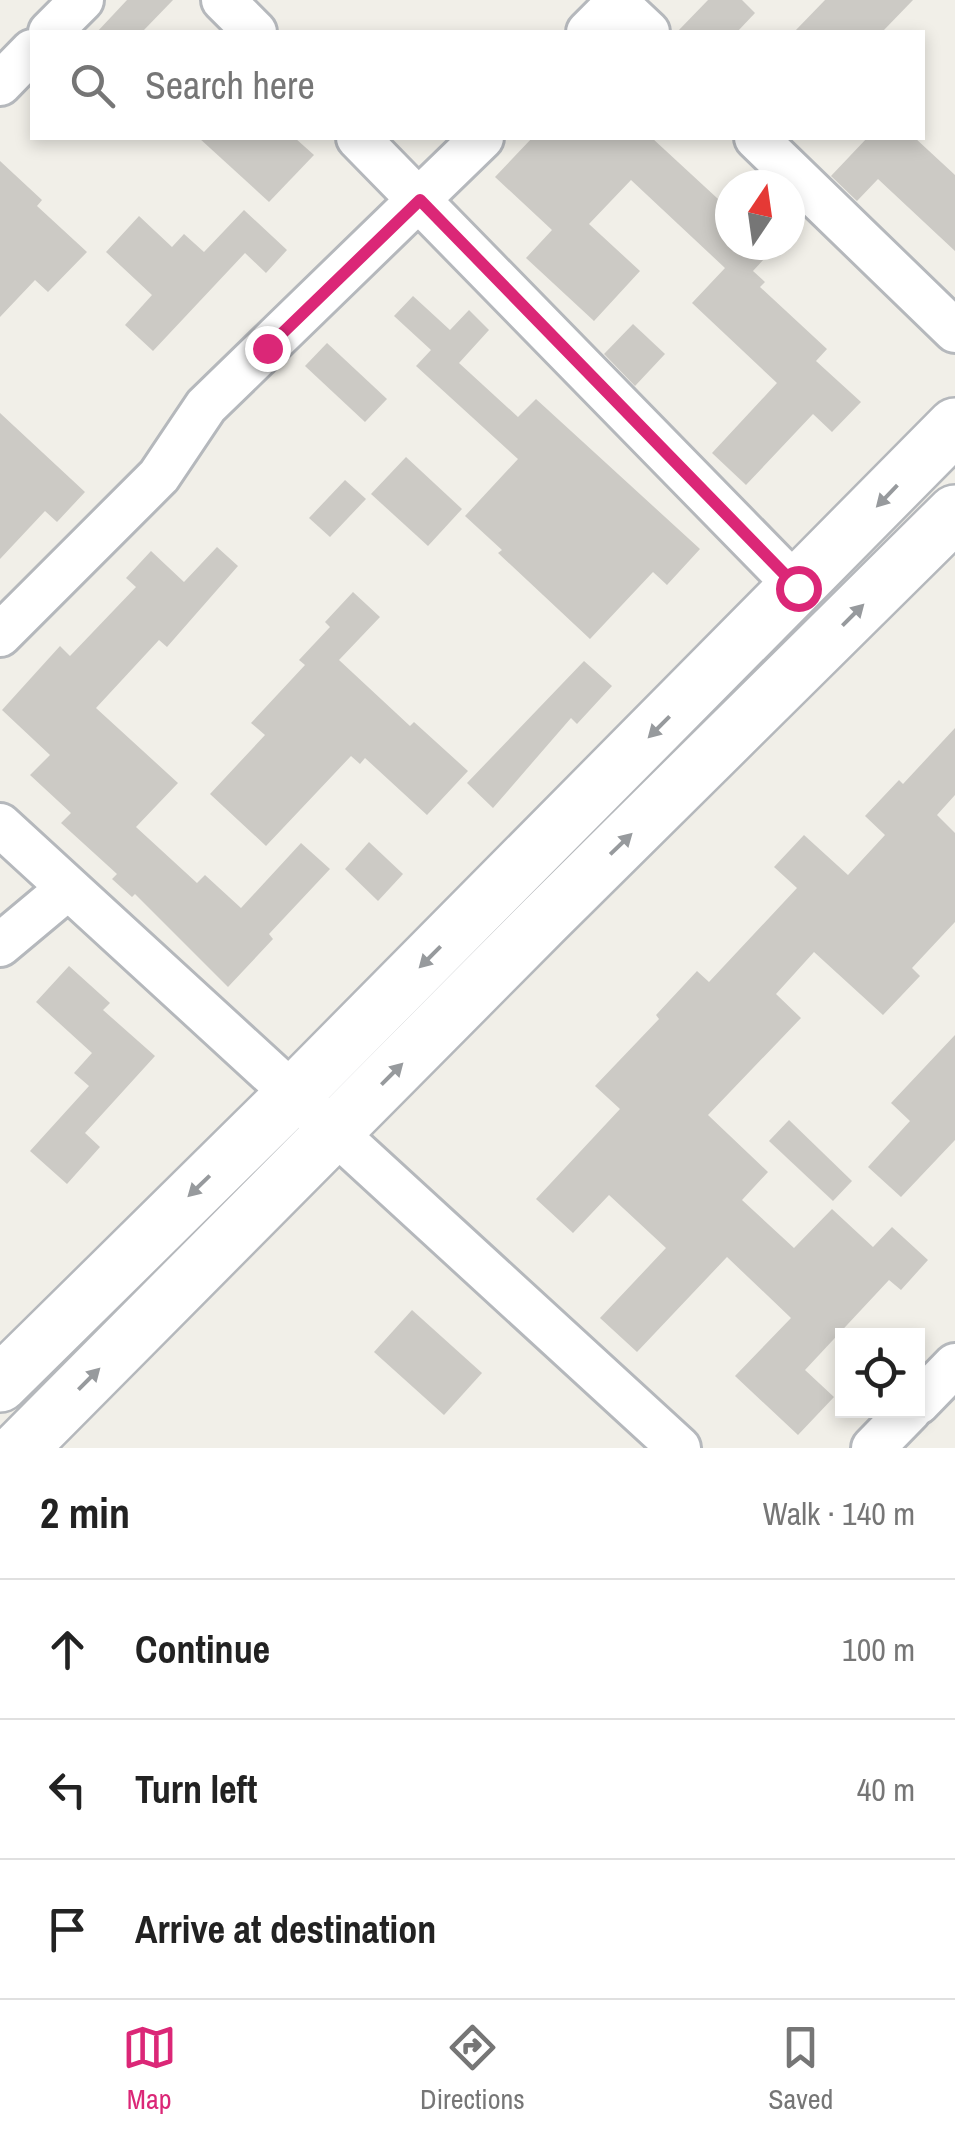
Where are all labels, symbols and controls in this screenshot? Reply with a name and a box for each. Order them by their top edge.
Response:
search box [30,30,925,140]
icon: search [65,58,120,113]
text: Search here [145,60,315,111]
north arrow [715,170,805,260]
route end [245,326,291,372]
one-way arrow [876,483,899,507]
route start [776,566,822,612]
one-way arrow [840,604,864,628]
one-way arrow [647,715,671,739]
one-way arrow [609,832,633,856]
one-way arrow [418,945,442,969]
one-way arrow [379,1062,403,1086]
one-way arrow [188,1174,212,1198]
map controls [835,1328,925,1418]
button: locate [835,1328,925,1418]
one-way arrow [77,1367,101,1391]
text: 2 min [40,1485,130,1541]
text: Walk · 140 m [763,1492,915,1535]
icon: ahead [40,1622,95,1677]
text: Continue [135,1624,270,1675]
text: 100 m [842,1628,915,1671]
icon: left [40,1762,95,1817]
text: Turn left [135,1764,257,1815]
text: 40 m [857,1768,915,1811]
icon: arrive [40,1902,95,1957]
text: Arrive at destination [135,1904,436,1955]
tab: Map [122,2020,177,2118]
tab: Directions [420,2020,525,2118]
tab: Saved [768,2020,833,2118]

